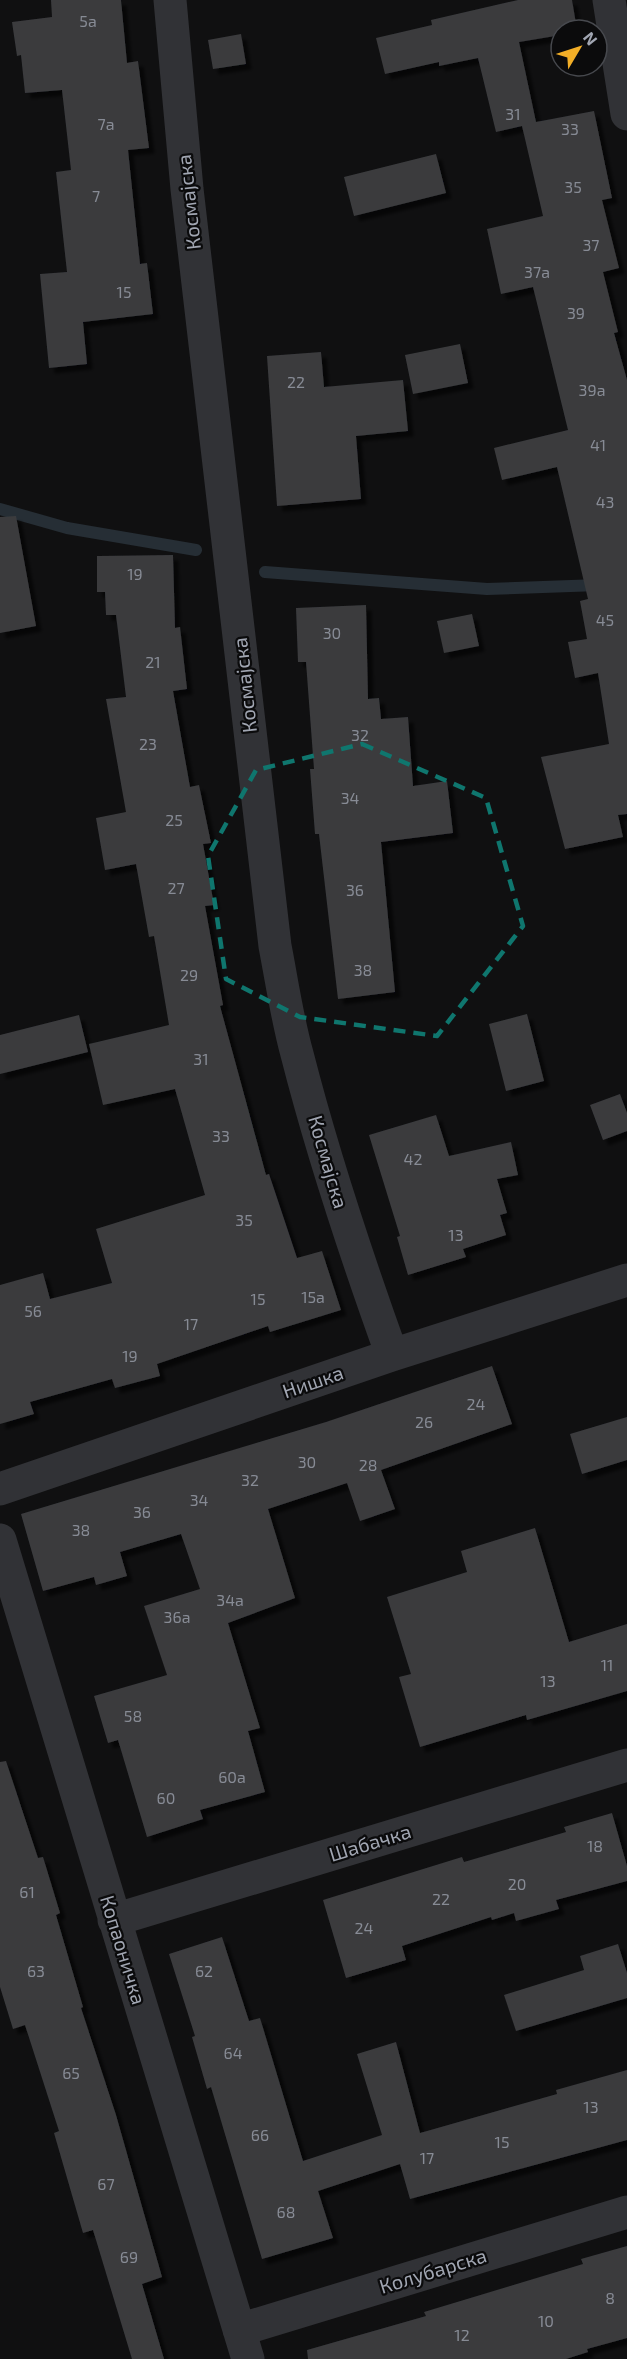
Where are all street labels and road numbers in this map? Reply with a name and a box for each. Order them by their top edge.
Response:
street label: Космајска [171,153,205,251]
street label: Космајска [227,636,261,734]
street label: Космајска [304,1112,354,1211]
street label: Нишка [279,1359,346,1403]
street label: Шабачка [326,1818,414,1866]
street label: Копаоничка [96,1892,152,2007]
street label: Колубарска [376,2242,489,2299]

